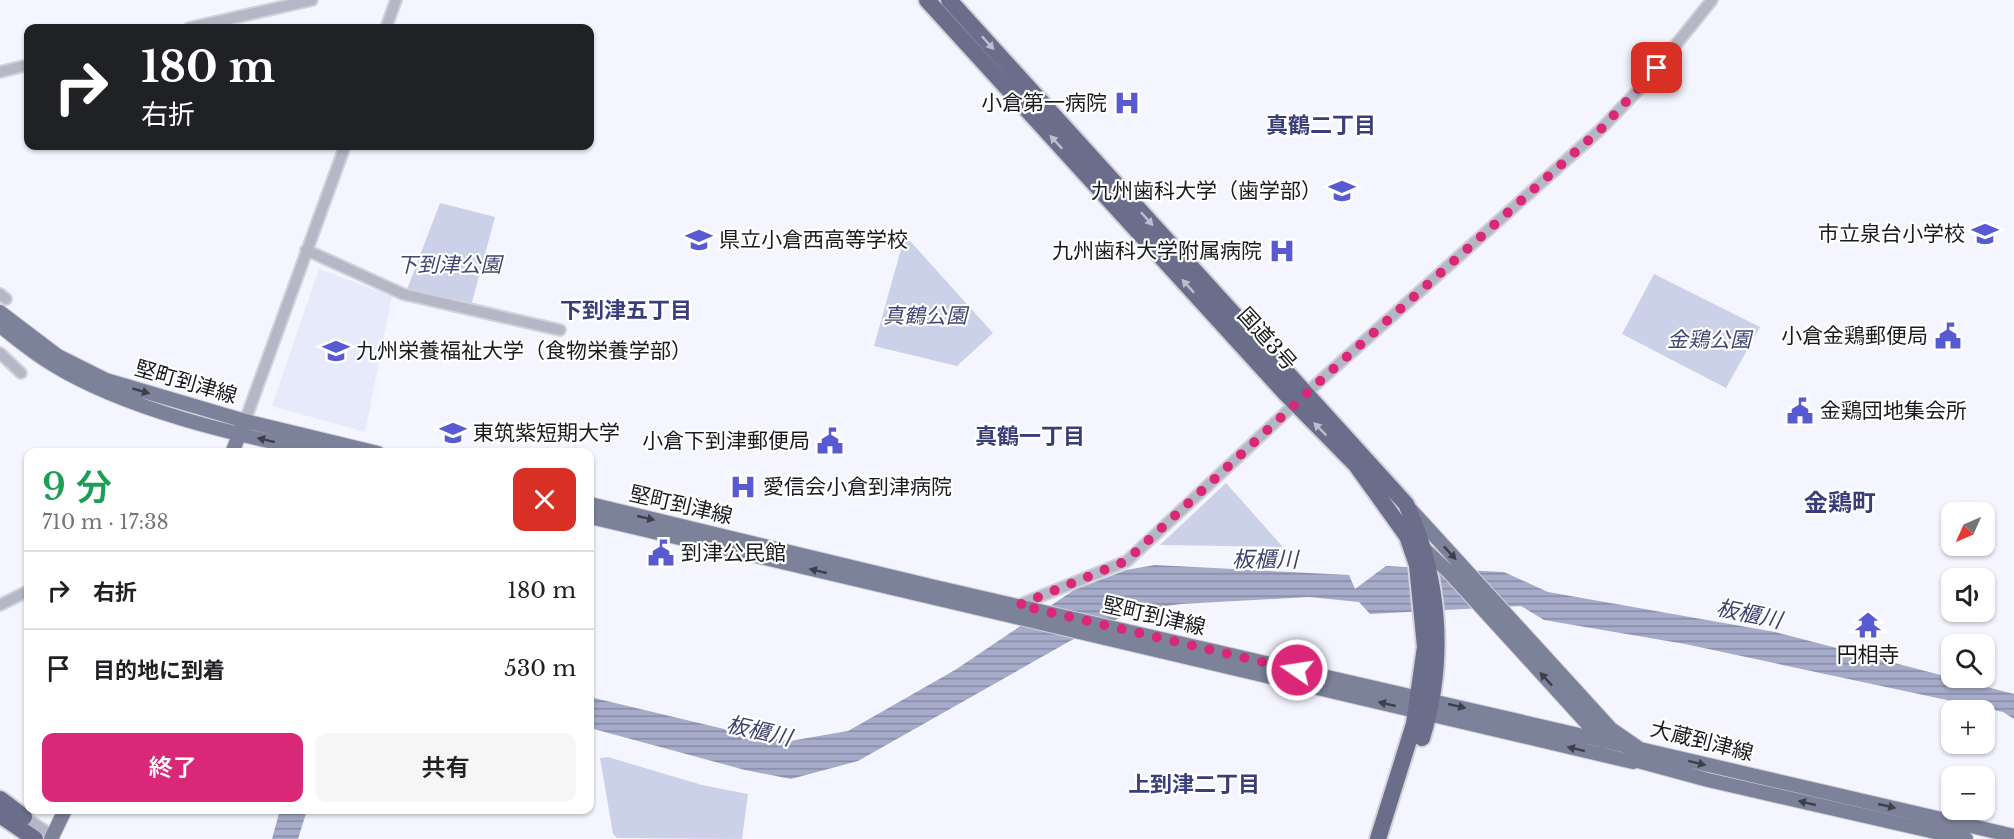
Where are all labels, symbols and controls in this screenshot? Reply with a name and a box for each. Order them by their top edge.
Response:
one-way arrow [981,36,995,51]
text: 180 m [141,41,275,93]
pin [1631,42,1682,93]
icon: right [42,48,120,126]
icon: arrive [1640,51,1673,84]
hospital icon: 小倉第一病院 [1112,88,1142,118]
place label: 小倉第一病院 [981,90,1107,116]
text: 右折 [141,98,195,131]
district label: 真鶴二丁目 [1266,112,1376,139]
one-way arrow [1049,135,1063,150]
school or university icon: 九州歯科大学（歯学部） [1327,176,1357,206]
place label: 九州歯科大学（歯学部） [1091,178,1322,204]
one-way arrow [1140,211,1154,226]
school or university icon: 市立泉台小学校 [1970,219,2000,249]
place label: 市立泉台小学校 [1818,221,1965,247]
school or university icon: 県立小倉西高等学校 [684,225,714,255]
place label: 県立小倉西高等学校 [719,227,908,253]
hospital icon: 九州歯科大学附属病院 [1267,236,1297,266]
place label: 九州歯科大学附属病院 [1052,238,1262,264]
park label: 下到津公園 [397,252,504,278]
one-way arrow [1181,278,1195,293]
district label: 下到津五丁目 [560,297,692,324]
street label: 国道3号 [1232,302,1302,376]
park label: 真鶴公園 [883,303,970,329]
public building icon: 小倉金鶏郵便局 [1933,321,1963,351]
place label: 小倉金鶏郵便局 [1781,323,1928,349]
park label: 金鶏公園 [1667,327,1754,353]
school or university icon: 九州栄養福祉大学（食物栄養学部） [321,336,351,366]
place label: 九州栄養福祉大学（食物栄養学部） [356,338,692,364]
street label: 堅町到津線 [132,355,240,409]
one-way arrow [132,387,150,396]
public building icon: 金鶏団地集会所 [1785,396,1815,426]
place label: 金鶏団地集会所 [1820,398,1967,424]
school or university icon: 東筑紫短期大学 [438,418,468,448]
place label: 東筑紫短期大学 [473,420,620,446]
one-way arrow [1313,422,1328,436]
district label: 真鶴一丁目 [975,423,1085,450]
public building icon: 小倉下到津郵便局 [815,426,845,456]
place label: 小倉下到津郵便局 [642,428,810,454]
one-way arrow [256,434,275,444]
text: 9 分 [42,465,112,510]
button: close [513,468,576,531]
hospital icon: 愛信会小倉到津病院 [728,472,758,502]
place label: 愛信会小倉到津病院 [763,474,952,500]
street label: 堅町到津線 [627,481,735,529]
district label: 金鶏町 [1804,488,1876,517]
north arrow [1941,502,1995,556]
map controls [1941,502,1995,820]
text: 710 m · 17:38 [42,510,169,534]
one-way arrow [637,513,656,523]
public building icon: 到津公民館 [646,538,676,568]
place label: 到津公民館 [681,540,786,566]
one-way arrow [1443,545,1456,560]
water label: 板櫃川 [1232,546,1300,573]
one-way arrow [809,565,828,575]
button: sound [1941,568,1995,622]
icon: right [42,574,75,607]
text: 180 m [507,577,576,604]
text: 右折 [93,579,137,606]
street label: 堅町到津線 [1100,592,1208,640]
water label: 板櫃川 [1714,594,1786,634]
temple icon: 円相寺 [1853,610,1883,640]
button: search [1941,634,1995,688]
position arrow [1265,638,1329,702]
place label: 円相寺 [1837,642,1900,668]
icon: arrive [42,652,75,685]
text: 530 m [504,655,576,682]
text: 目的地に到着 [93,657,225,684]
one-way arrow [1539,671,1553,686]
one-way arrow [1377,698,1396,708]
button: + [1941,700,1995,754]
one-way arrow [1448,702,1466,712]
water label: 板櫃川 [724,710,796,752]
street label: 大蔵到津線 [1648,716,1756,766]
button: 終了 [42,733,303,802]
button: 共有 [315,733,576,802]
one-way arrow [1567,743,1585,753]
one-way arrow [1688,758,1706,768]
button: − [1941,766,1995,820]
district label: 上到津二丁目 [1128,771,1260,798]
one-way arrow [1797,798,1816,807]
one-way arrow [1878,802,1897,811]

